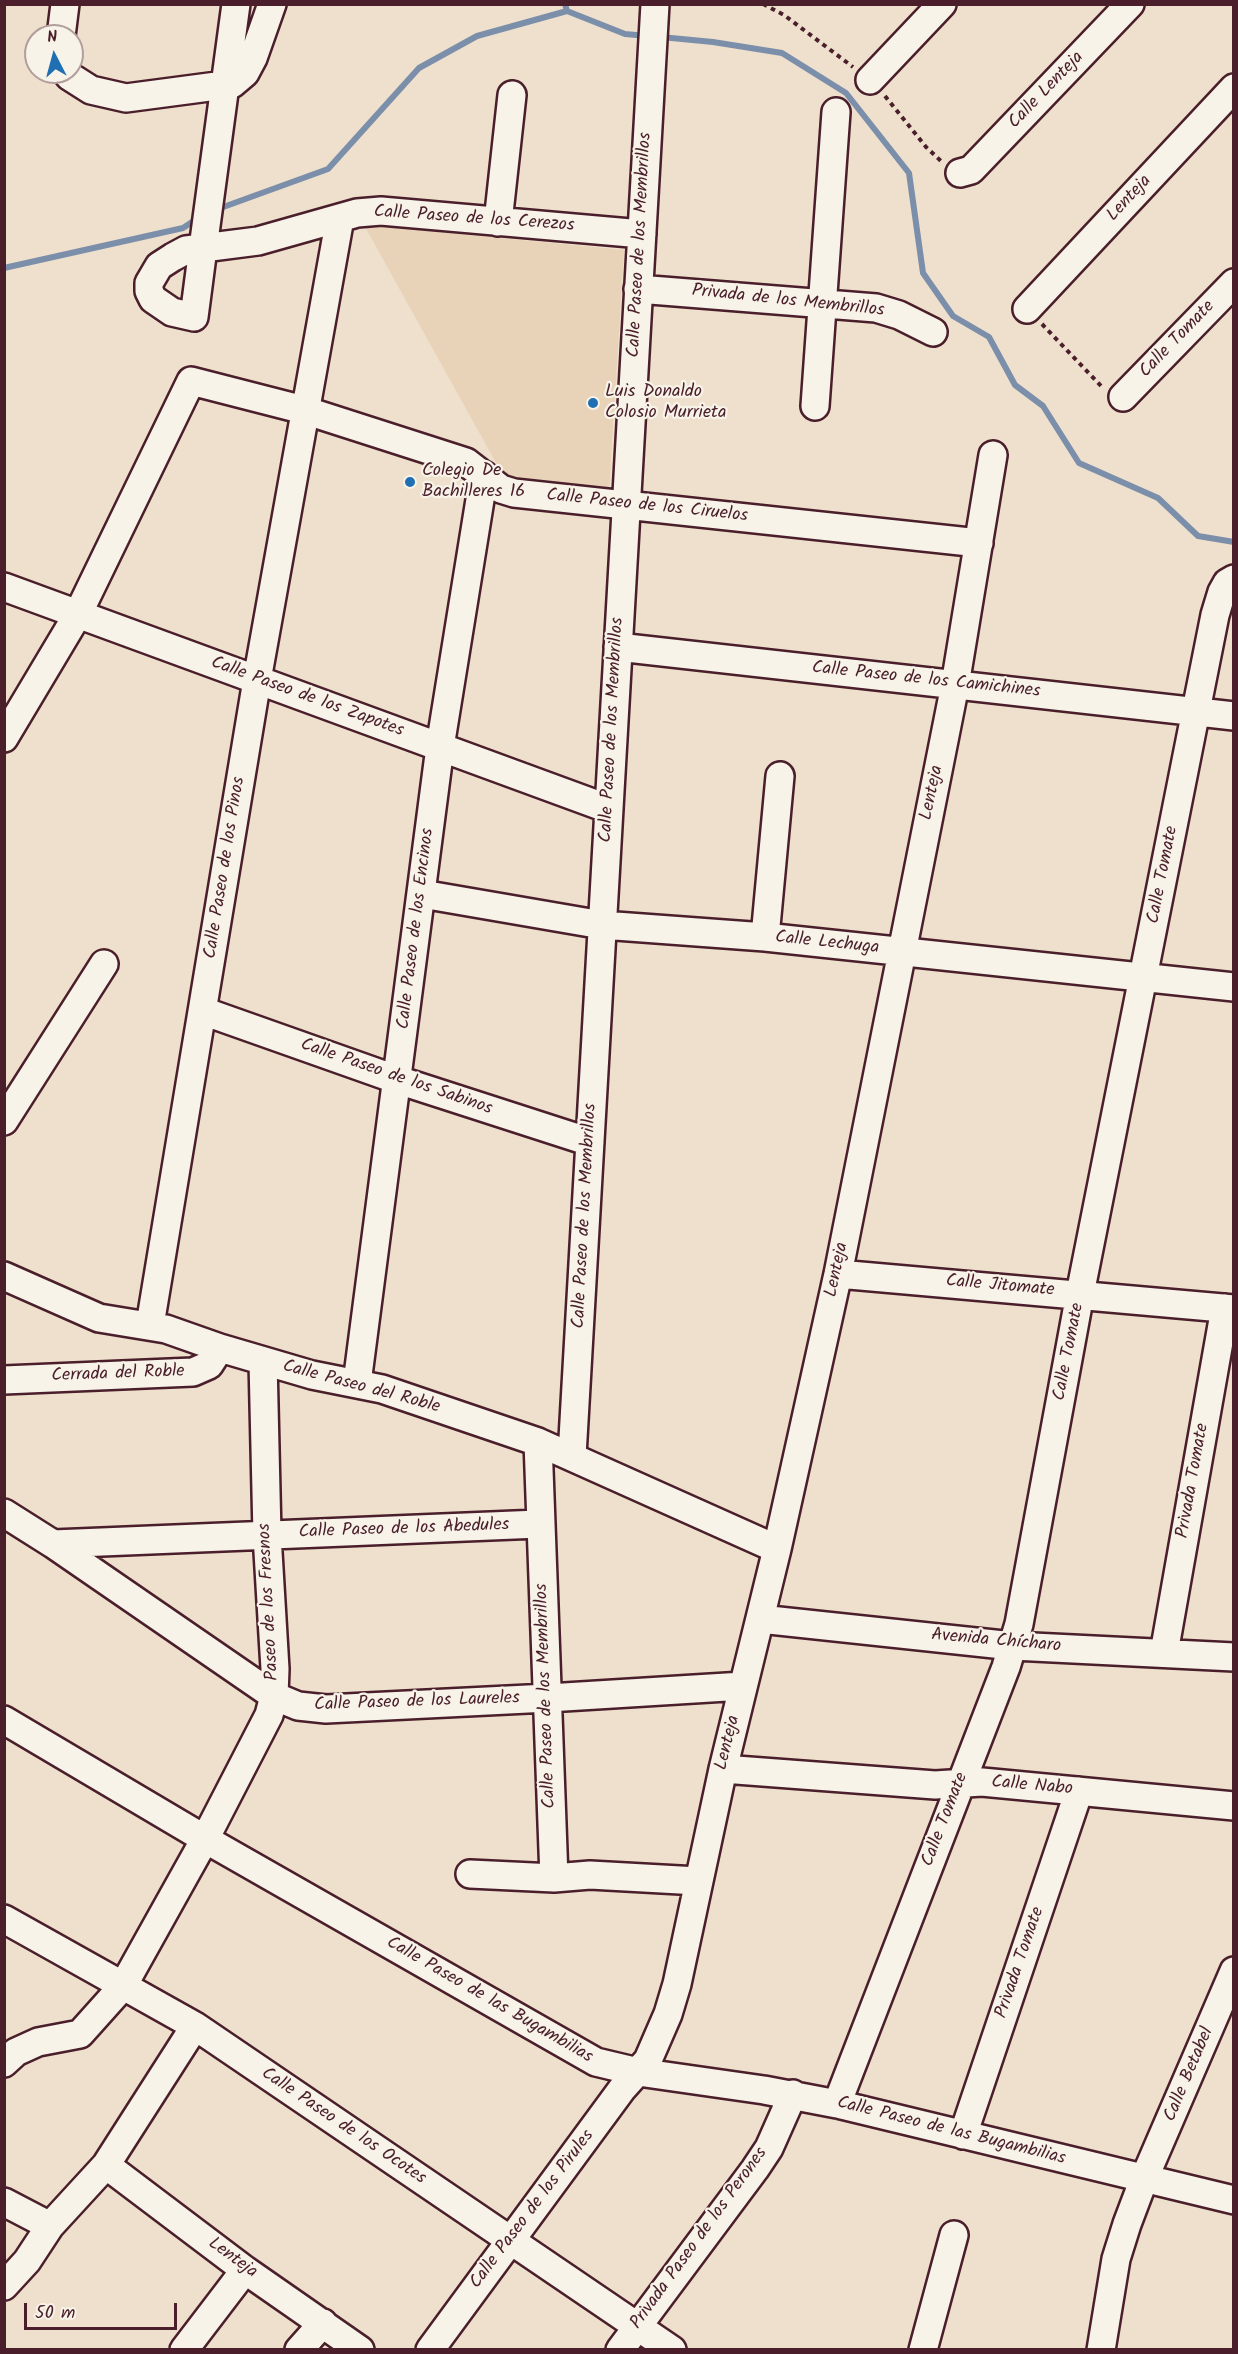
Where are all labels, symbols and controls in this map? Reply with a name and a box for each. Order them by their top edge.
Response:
north arrow [24,24,84,84]
text: N [46,25,59,51]
street label: Calle Lenteja [1005,48,1089,134]
street label: Calle Paseo de los Membrillos [624,132,658,358]
street label: Lenteja [1103,171,1157,227]
street label: Calle Paseo de los Cerezos [373,202,575,238]
street label: Privada de los Membrillos [691,281,885,323]
street label: Calle Tomate [1136,297,1220,383]
place label: Luis Donaldo Colosio Murrieta [605,382,726,424]
marker: Luis Donaldo Colosio Murrieta [586,396,600,410]
place label: Colegio De Bachilleres 16 [422,461,525,504]
marker: Colegio De Bachilleres 16 [403,475,417,489]
street label: Calle Paseo de los Ciruelos [545,486,749,528]
street label: Calle Paseo de los Membrillos [596,617,630,843]
street label: Calle Paseo de los Zapotes [208,653,406,743]
street label: Calle Paseo de los Camichines [811,658,1041,704]
street label: Lenteja [917,764,949,822]
street label: Calle Paseo de los Pinos [201,775,251,961]
street label: Calle Tomate [1144,824,1184,926]
street label: Calle Paseo de los Encinos [394,827,440,1031]
street label: Calle Lechuga [774,928,880,960]
street label: Calle Paseo de los Sabinos [297,1035,495,1121]
street label: Calle Paseo de los Membrillos [569,1103,603,1329]
street label: Lenteja [822,1241,854,1299]
street label: Calle Jitomate [945,1271,1055,1303]
street label: Calle Tomate [1050,1301,1090,1403]
street label: Calle Paseo del Roble [280,1357,442,1419]
street label: Cerrada del Roble [51,1362,185,1388]
street label: Privada Tomate [1173,1422,1215,1540]
street label: Calle Paseo de los Abedules [298,1516,510,1544]
street label: Paseo de los Fresnos [255,1523,285,1681]
street label: Calle Paseo de los Membrillos [532,1583,562,1809]
street label: Avenida Chícharo [930,1626,1062,1658]
street label: Calle Paseo de los Laureles [314,1689,520,1717]
street label: Lenteja [712,1713,746,1773]
street label: Calle Tomate [918,1770,974,1870]
street label: Calle Nabo [990,1773,1074,1801]
street label: Privada Tomate [992,1904,1050,2022]
street label: Calle Paseo de las Bugambilias [382,1933,596,2069]
street label: Calle Betabel [1160,2025,1220,2125]
street label: Calle Paseo de los Ocotes [256,2064,430,2190]
street label: Calle Paseo de las Bugambilias [835,2093,1067,2171]
street label: Calle Paseo de los Pirules [466,2126,600,2294]
street label: Privada Paseo de los Perones [627,2144,773,2334]
street label: Lenteja [203,2234,261,2284]
scale bar [27,2291,180,2329]
text: 50 m [35,2299,75,2328]

